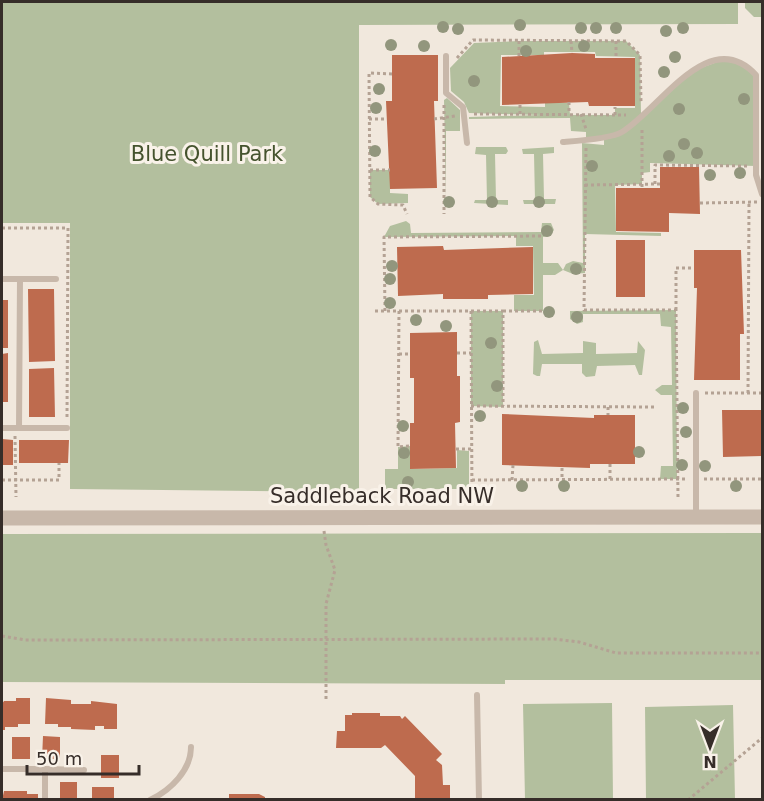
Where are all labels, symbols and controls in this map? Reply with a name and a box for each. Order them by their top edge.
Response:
park label: Blue Quill Park [131,142,284,166]
street label: Saddleback Road NW [270,484,494,508]
north arrow [680,717,740,777]
scale bar [27,738,140,776]
text: 50 m [36,748,82,769]
text: N [703,752,717,771]

